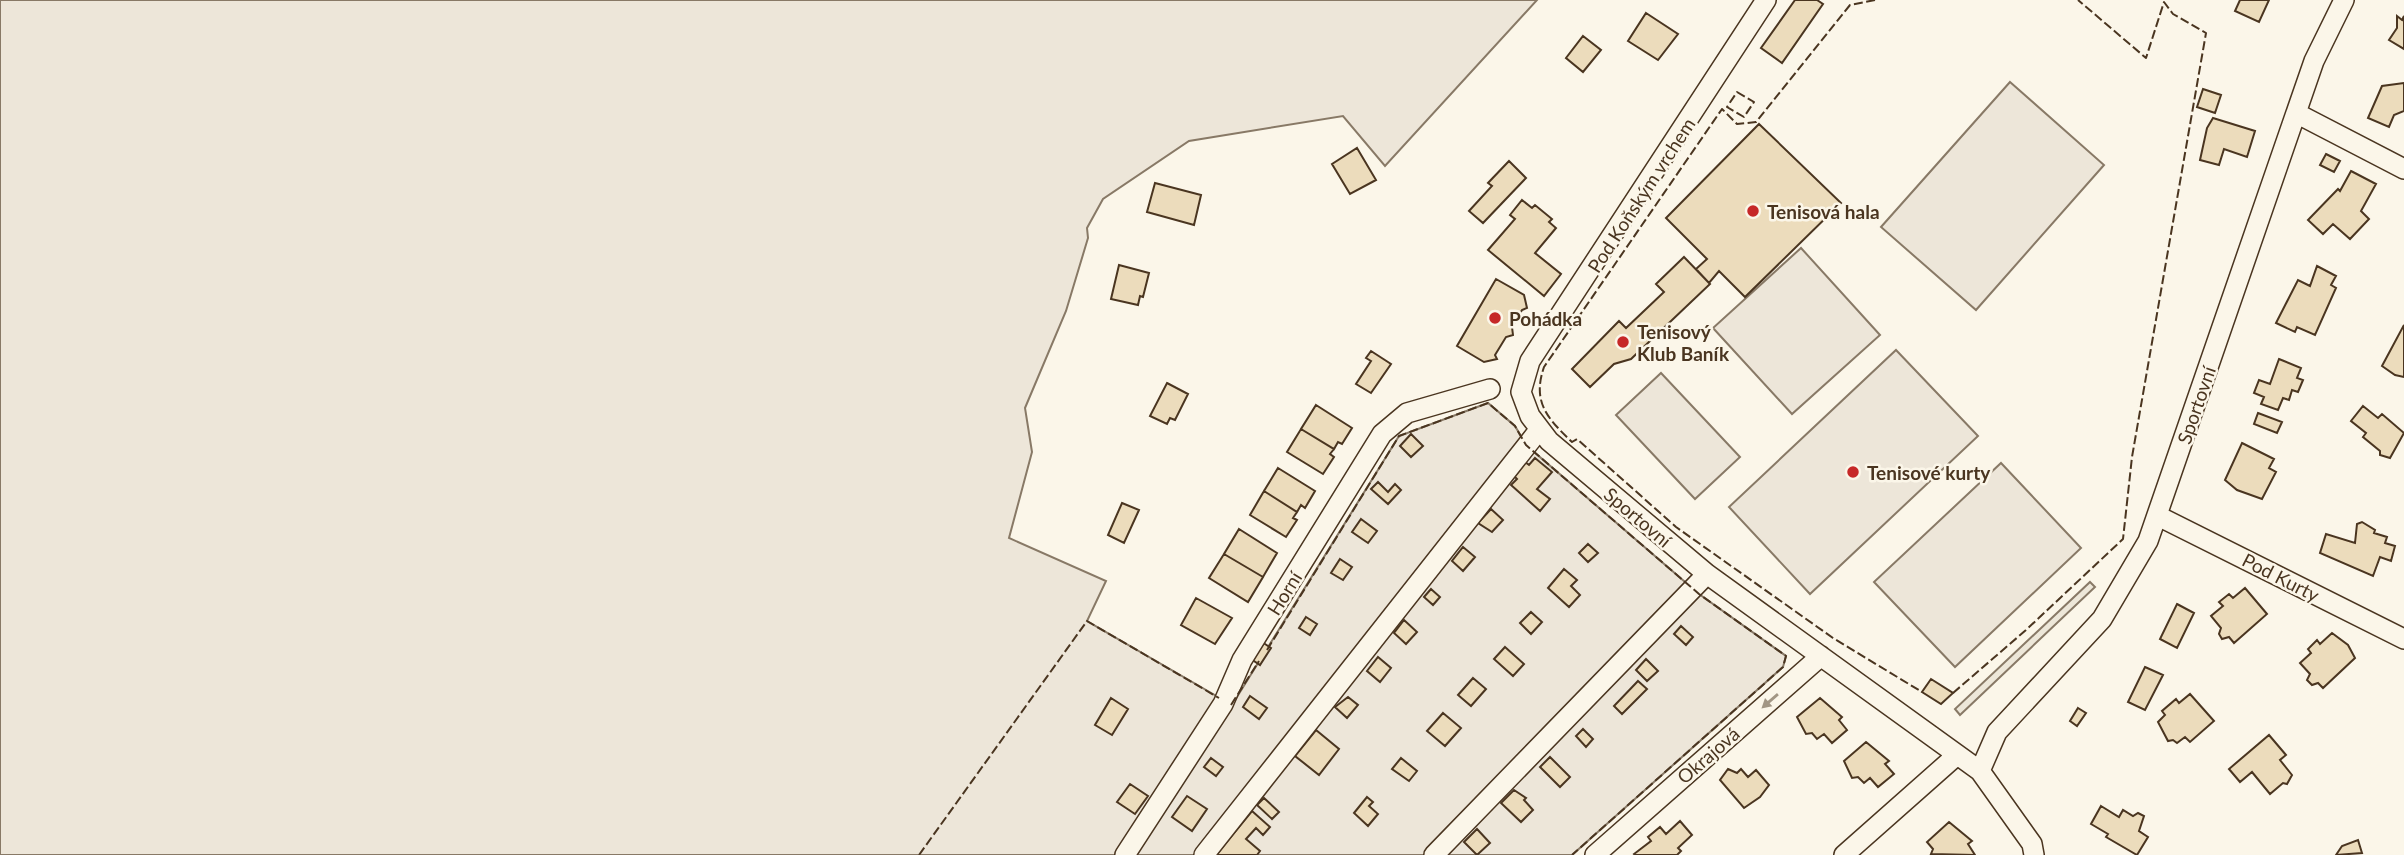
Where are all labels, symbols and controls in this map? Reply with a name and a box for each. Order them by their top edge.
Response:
street label: Pod Koňským vrchem [1582,113,1700,277]
place label: Tenisová hala [1767,200,1880,223]
marker: Tenisová hala [1745,203,1761,219]
place label: Pohádka [1509,307,1582,330]
marker: Pohádka [1487,310,1503,326]
place label: Tenisový Klub Baník [1637,320,1730,365]
marker: Tenisový Klub Baník [1615,334,1631,350]
street label: Sportovní [2172,362,2220,447]
place label: Tenisové kurty [1867,461,1991,484]
marker: Tenisové kurty [1845,464,1861,480]
street label: Sportovní [1600,482,1677,553]
street label: Pod Kurty [2239,548,2324,606]
street label: Horní [1262,566,1307,619]
one-way arrow [1761,693,1779,709]
street label: Okrajová [1672,722,1744,788]

